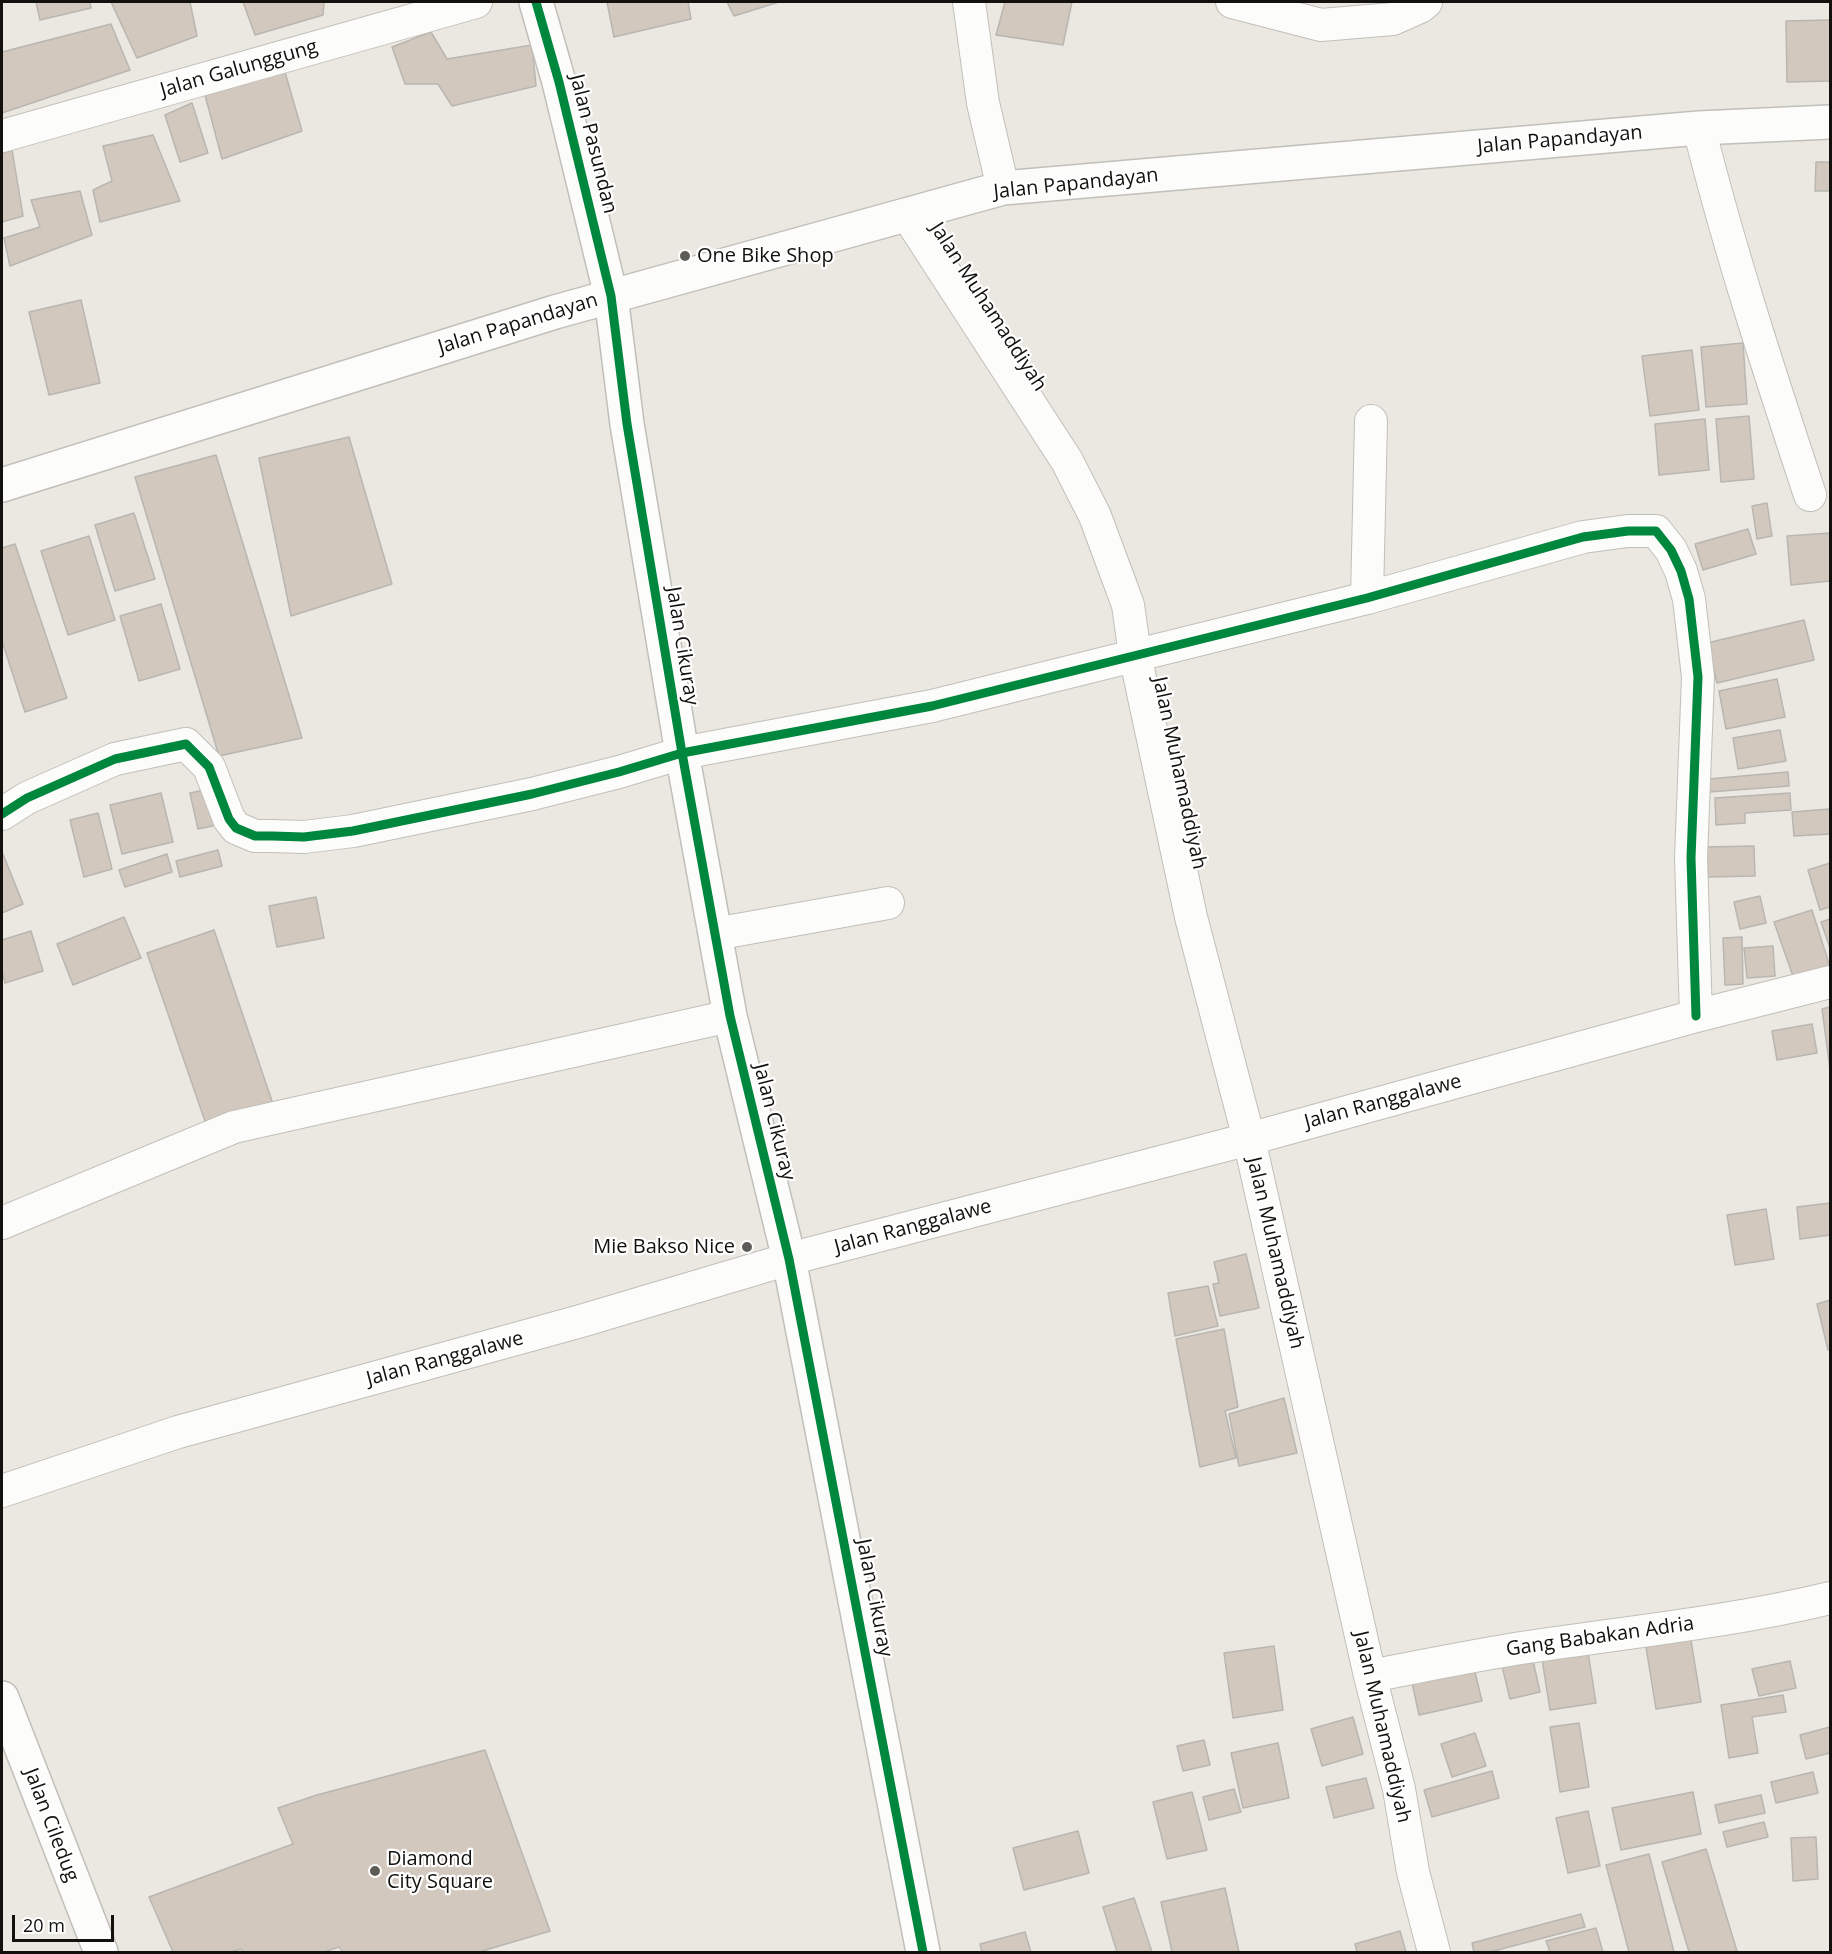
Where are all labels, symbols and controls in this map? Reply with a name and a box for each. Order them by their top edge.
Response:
street label: Jalan Galunggung [158,35,320,103]
street label: Jalan Pasundan [564,72,622,216]
street label: Jalan Papandayan [1476,121,1644,159]
street label: Jalan Papandayan [992,163,1160,205]
street label: Jalan Muhamaddiyah [924,218,1052,396]
place label: One Bike Shop [697,244,834,268]
marker: One Bike Shop [678,249,692,263]
street label: Jalan Papandayan [435,288,601,360]
street label: Jalan Cikuray [661,585,703,707]
street label: Jalan Muhamaddiyah [1147,675,1211,871]
street label: Jalan Cikuray [748,1061,800,1183]
street label: Jalan Ranggalawe [1302,1070,1464,1134]
street label: Jalan Muhamaddiyah [1241,1155,1309,1351]
street label: Jalan Ranggalawe [832,1195,994,1259]
place label: Mie Bakso Nice [593,1235,735,1259]
marker: Mie Bakso Nice [740,1240,754,1254]
street label: Jalan Ranggalawe [364,1327,526,1391]
street label: Jalan Cikuray [851,1537,897,1659]
street label: Gang Babakan Adria [1504,1612,1696,1662]
street label: Jalan Muhamaddiyah [1348,1629,1416,1825]
street label: Jalan Ciledug [18,1765,84,1885]
place label: Diamond City Square [387,1847,493,1894]
marker: Diamond City Square [368,1864,382,1878]
scale bar [15,1903,117,1941]
text: 20 m [23,1913,65,1937]

